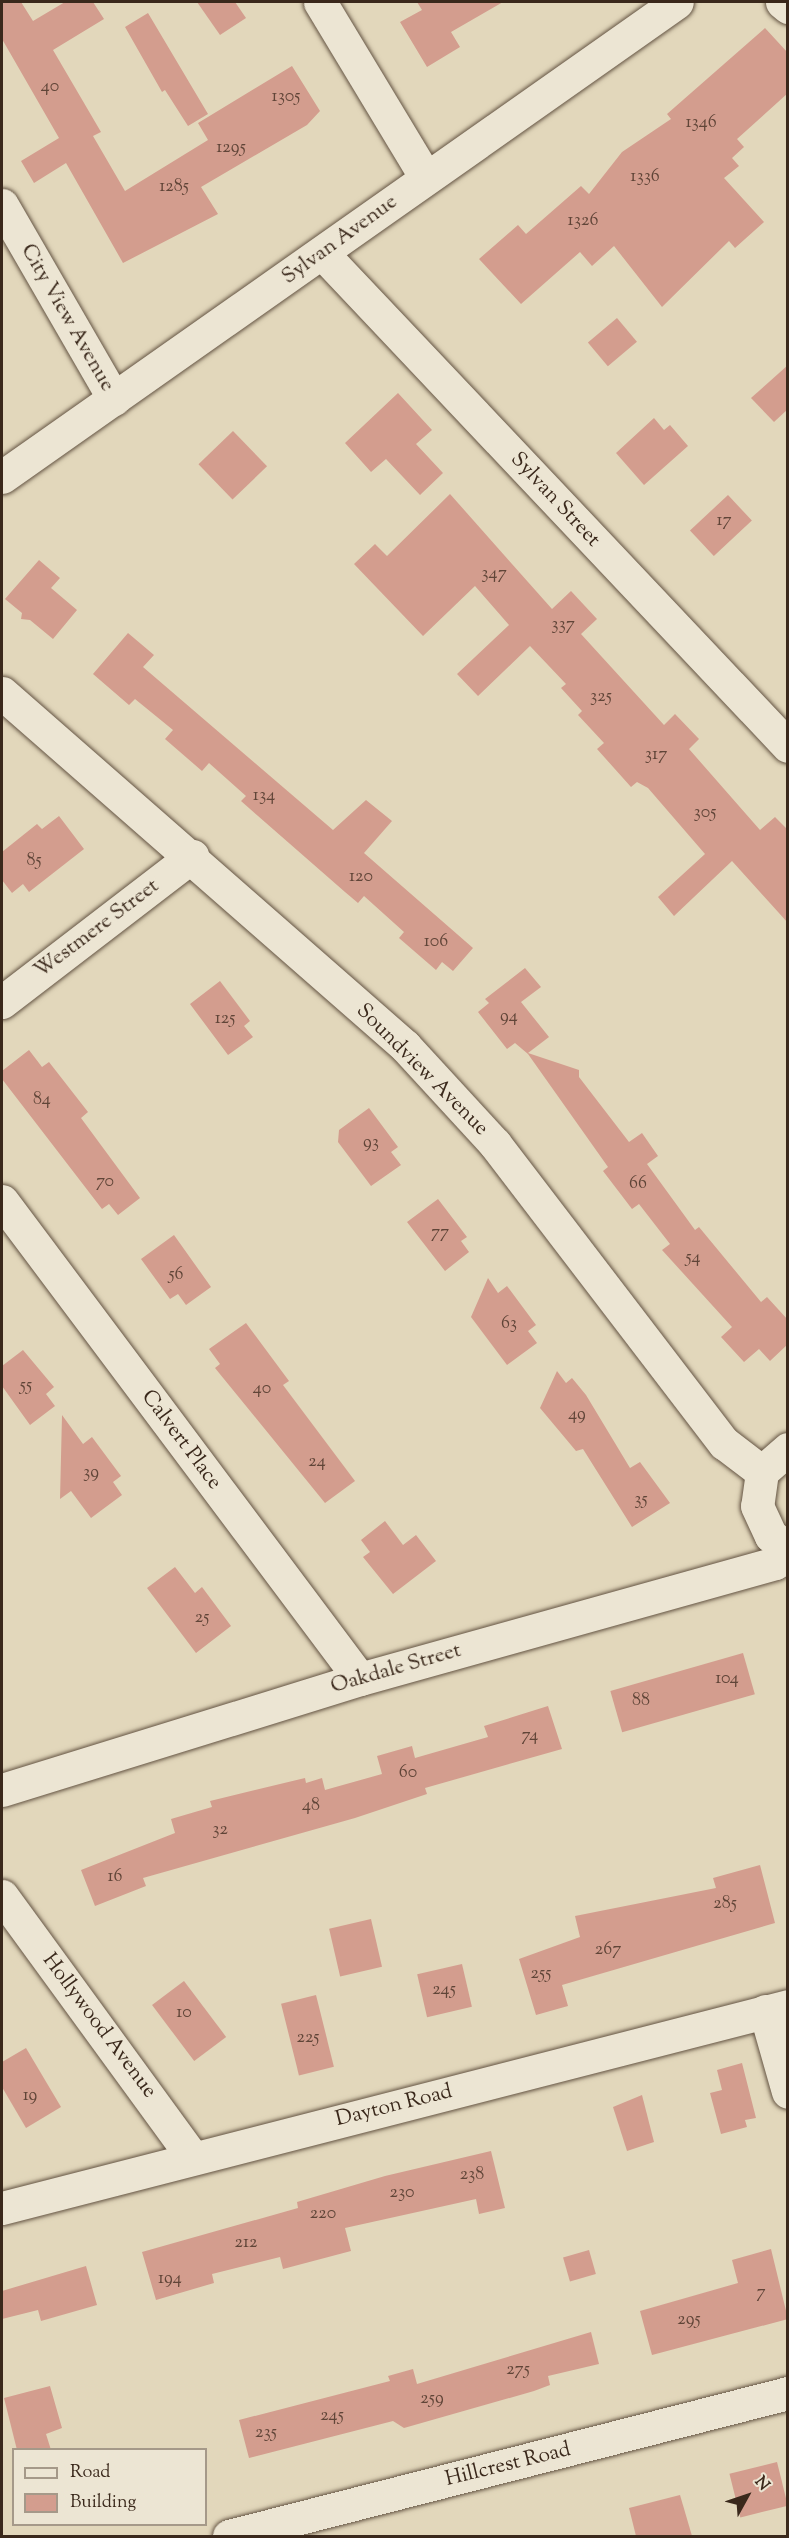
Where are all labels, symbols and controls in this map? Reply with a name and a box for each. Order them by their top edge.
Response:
house number: 40 [41,76,59,98]
house number: 1305 [272,86,300,108]
house number: 1346 [685,112,717,134]
house number: 1295 [216,137,246,159]
house number: 1336 [630,166,660,188]
house number: 1285 [159,176,189,198]
street label: Sylvan Avenue [277,190,403,290]
house number: 1326 [568,210,598,232]
street label: City View Avenue [15,240,119,396]
street label: Sylvan Street [505,447,605,553]
house number: 17 [716,510,732,532]
house number: 347 [481,563,507,585]
house number: 337 [551,614,575,636]
house number: 325 [590,686,612,708]
house number: 317 [645,744,667,766]
house number: 134 [253,785,275,807]
house number: 305 [694,802,716,824]
house number: 85 [26,850,42,872]
house number: 120 [349,866,373,888]
street label: Westmere Street [30,874,164,984]
house number: 106 [424,931,448,953]
street label: Soundview Avenue [351,999,493,1141]
house number: 94 [500,1006,518,1028]
house number: 125 [215,1008,235,1030]
house number: 84 [33,1089,51,1111]
house number: 93 [363,1132,379,1154]
house number: 70 [96,1171,114,1193]
house number: 66 [629,1173,647,1195]
house number: 77 [431,1222,449,1244]
house number: 54 [685,1247,701,1269]
house number: 56 [168,1264,184,1286]
house number: 63 [501,1313,517,1335]
house number: 55 [20,1375,32,1397]
house number: 40 [253,1378,271,1400]
street label: Calvert Place [135,1385,227,1495]
house number: 49 [568,1404,586,1426]
house number: 24 [308,1451,326,1473]
house number: 39 [83,1462,99,1484]
house number: 35 [634,1489,648,1511]
house number: 25 [195,1607,209,1629]
street label: Oakdale Street [328,1638,464,1700]
house number: 104 [715,1668,739,1690]
house number: 88 [632,1690,650,1712]
house number: 74 [522,1725,538,1747]
house number: 60 [399,1762,417,1784]
house number: 48 [302,1795,320,1817]
house number: 32 [212,1819,228,1841]
house number: 16 [107,1866,123,1888]
house number: 285 [713,1893,737,1915]
house number: 267 [595,1939,621,1961]
street label: Hollywood Avenue [36,1949,162,2103]
house number: 255 [531,1963,551,1985]
house number: 245 [432,1979,456,2001]
house number: 10 [176,2002,192,2024]
house number: 225 [296,2027,320,2049]
street label: Dayton Road [333,2079,455,2133]
house number: 19 [23,2085,37,2107]
house number: 238 [460,2164,484,2186]
house number: 230 [389,2182,415,2204]
house number: 220 [310,2203,336,2225]
house number: 212 [235,2232,257,2254]
house number: 194 [158,2268,182,2290]
house number: 7 [756,2282,766,2304]
house number: 295 [677,2309,701,2331]
house number: 275 [506,2359,530,2381]
house number: 259 [420,2388,444,2410]
house number: 245 [320,2405,344,2427]
house number: 235 [255,2422,277,2444]
street label: Hillcrest Road [443,2437,573,2493]
legend [12,2448,207,2526]
text: Road [70,2460,110,2486]
north arrow [717,2466,777,2526]
text: N [748,2472,774,2496]
text: Building [70,2490,136,2516]

